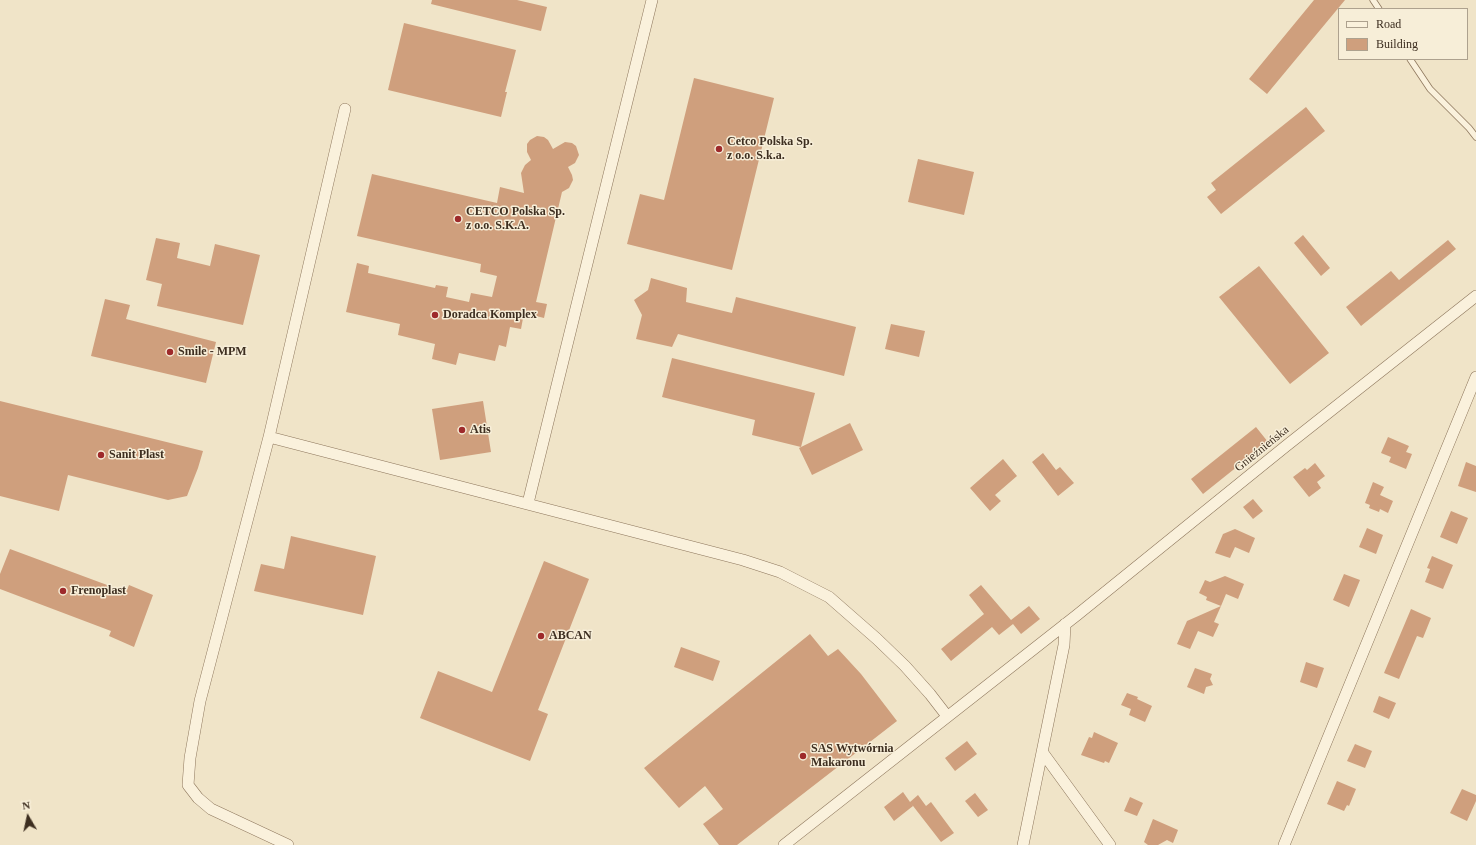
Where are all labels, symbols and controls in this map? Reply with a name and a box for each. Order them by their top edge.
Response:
legend [1338,8,1468,60]
text: Road [1376,17,1401,31]
text: Building [1376,37,1418,51]
place label: Cetco Polska Sp. z o.o. S.k.a. [727,135,813,163]
marker: Cetco Polska Sp. z o.o. S.k.a. [714,144,724,154]
place label: CETCO Polska Sp. z o.o. S.K.A. [466,205,565,233]
marker: CETCO Polska Sp. z o.o. S.K.A. [453,214,463,224]
place label: Doradca Komplex [443,308,537,322]
marker: Doradca Komplex [430,310,440,320]
place label: Smile - MPM [178,345,247,359]
marker: Smile - MPM [165,347,175,357]
place label: Atis [470,423,491,437]
street label: Gnieźnieńska [1232,423,1292,475]
marker: Atis [457,425,467,435]
place label: Sanit Plast [109,448,164,462]
marker: Sanit Plast [96,450,106,460]
place label: Frenoplast [71,584,126,598]
marker: Frenoplast [58,586,68,596]
place label: ABCAN [549,629,592,643]
marker: ABCAN [536,631,546,641]
place label: SAS Wytwórnia Makaronu [811,742,894,770]
marker: SAS Wytwórnia Makaronu [798,751,808,761]
north arrow [8,797,48,837]
text: N [21,799,31,812]

